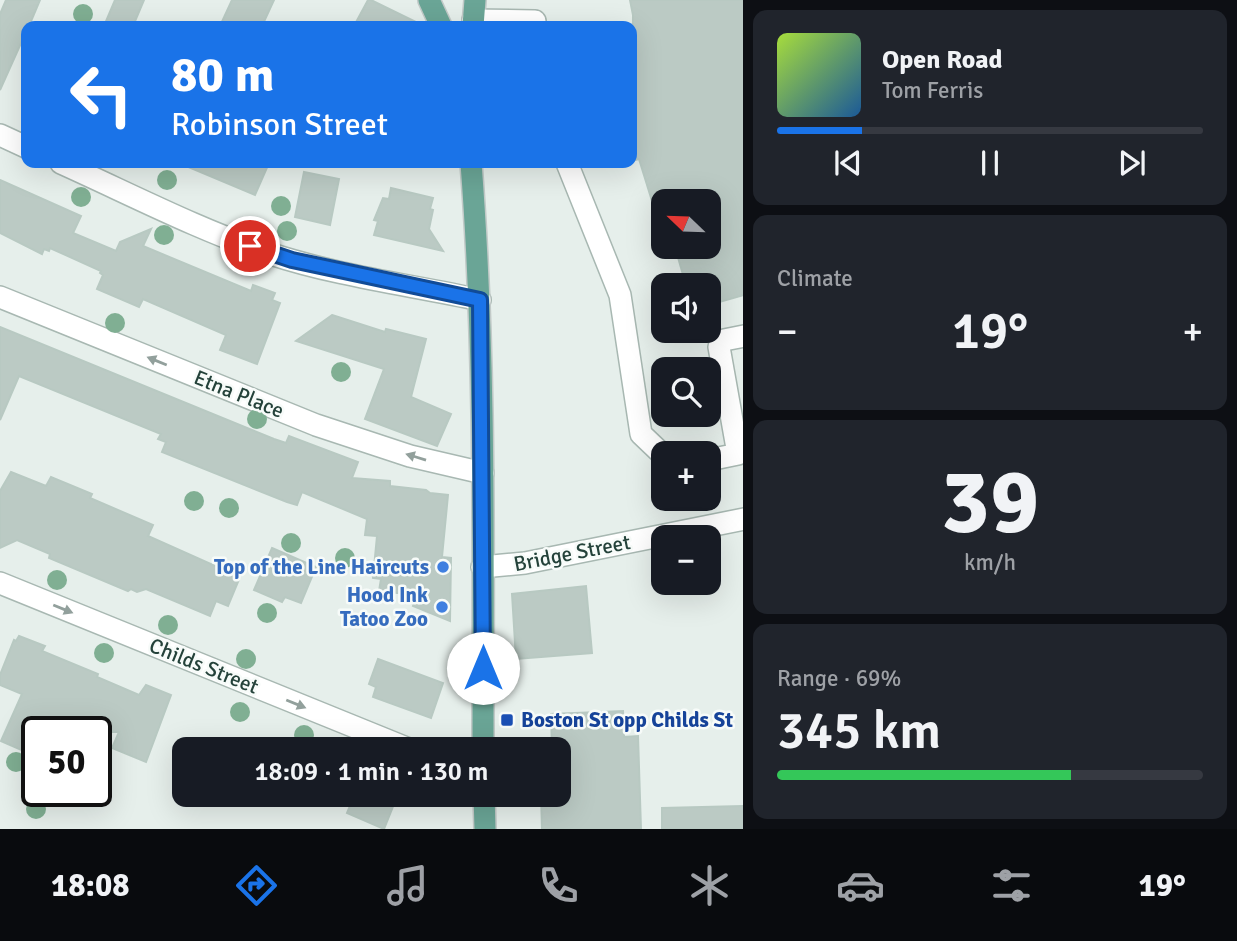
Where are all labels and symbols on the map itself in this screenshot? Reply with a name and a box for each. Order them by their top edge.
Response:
north arrow [651,189,721,259]
pin [220,216,280,276]
one-way arrow [147,355,168,366]
street label: Etna Place [190,364,288,424]
one-way arrow [406,452,427,462]
street label: Bridge Street [511,529,633,577]
place label: Top of the Line Haircuts [214,554,429,580]
marker: Top of the Line Haircuts [435,559,451,575]
place label: Hood Ink Tatoo Zoo [340,582,428,632]
marker: Hood Ink Tatoo Zoo [434,599,450,615]
one-way arrow [53,603,74,614]
position arrow [446,631,520,705]
street label: Childs Street [146,632,262,700]
one-way arrow [286,699,307,710]
place label: Boston St opp Childs St [521,707,733,733]
marker: Boston St opp Childs St [499,712,515,728]
speed limit sign: 50 [21,716,112,807]

